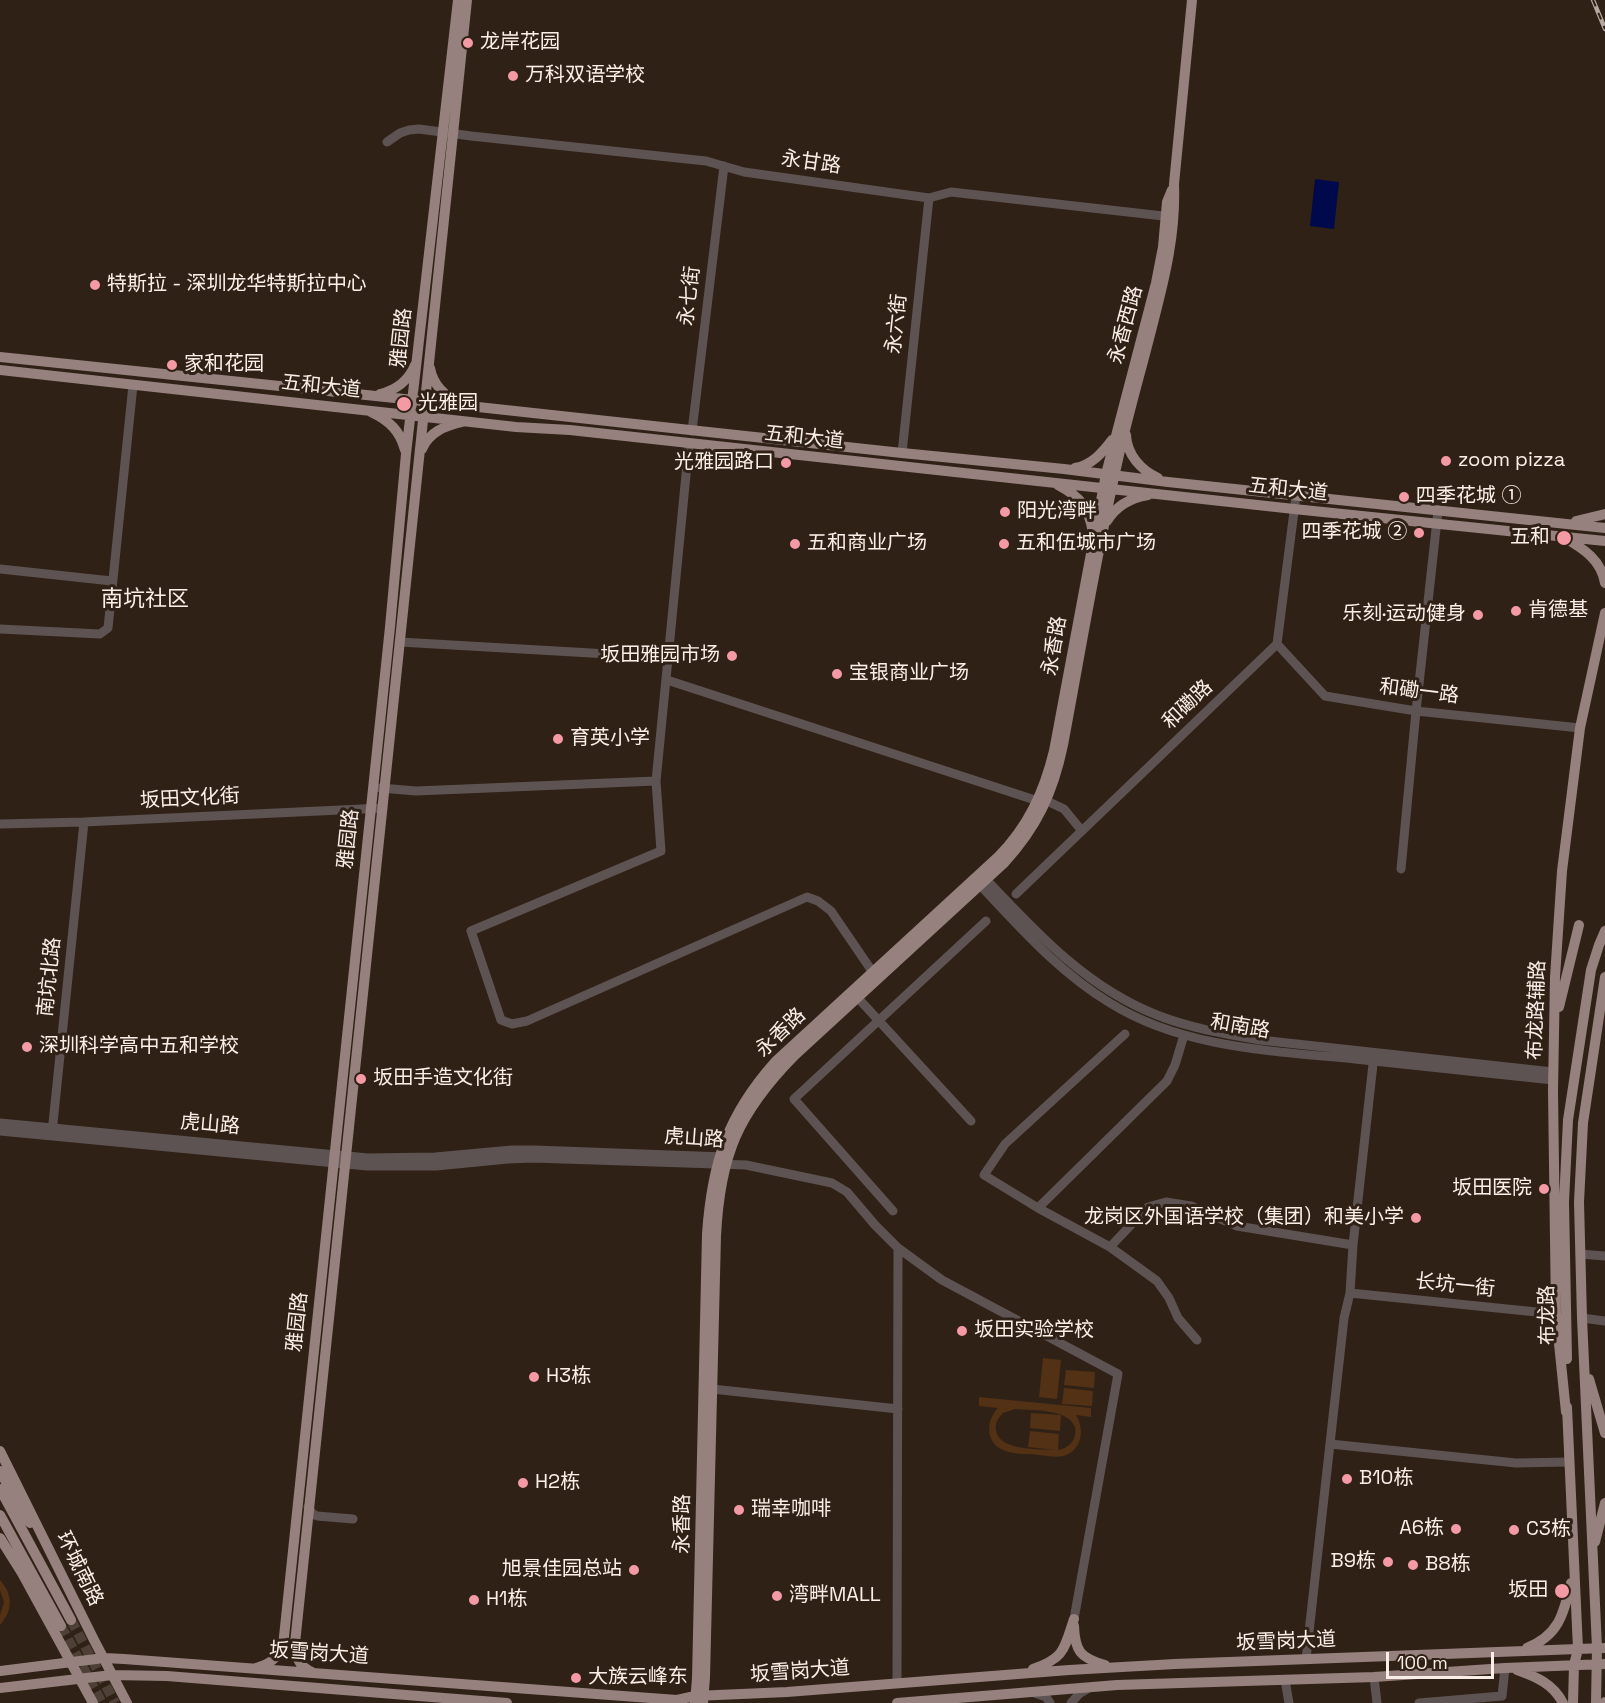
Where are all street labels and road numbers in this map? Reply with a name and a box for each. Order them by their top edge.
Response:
street label: 永甘路 [780,147,842,179]
street label: 永七街 [674,265,706,327]
street label: 永香西路 [1104,283,1148,367]
street label: 永六街 [882,293,912,355]
street label: 雅园路 [387,307,417,369]
street label: 五和大道 [280,371,362,403]
street label: 五和大道 [763,422,845,454]
street label: 五和大道 [1247,474,1329,506]
street label: 永香路 [1038,614,1072,678]
street label: 和磡一路 [1378,675,1460,709]
street label: 和磡路 [1158,676,1218,734]
street label: 坂田文化街 [139,784,241,814]
street label: 雅园路 [334,808,364,870]
street label: 南坑北路 [34,936,66,1018]
street label: 布龙路辅路 [1523,960,1551,1060]
street label: 永香路 [751,1004,811,1062]
street label: 和南路 [1208,1010,1272,1044]
street label: 虎山路 [179,1110,241,1140]
street label: 虎山路 [663,1125,725,1153]
street label: 长坑一街 [1414,1270,1496,1302]
street label: 布龙路 [1535,1285,1561,1345]
street label: 雅园路 [283,1291,313,1353]
street label: 永香路 [670,1494,696,1554]
street label: 环城南路 [51,1528,107,1610]
street label: 坂雪岗大道 [1236,1628,1336,1656]
street label: 坂雪岗大道 [268,1639,370,1669]
street label: 坂雪岗大道 [749,1657,851,1687]

